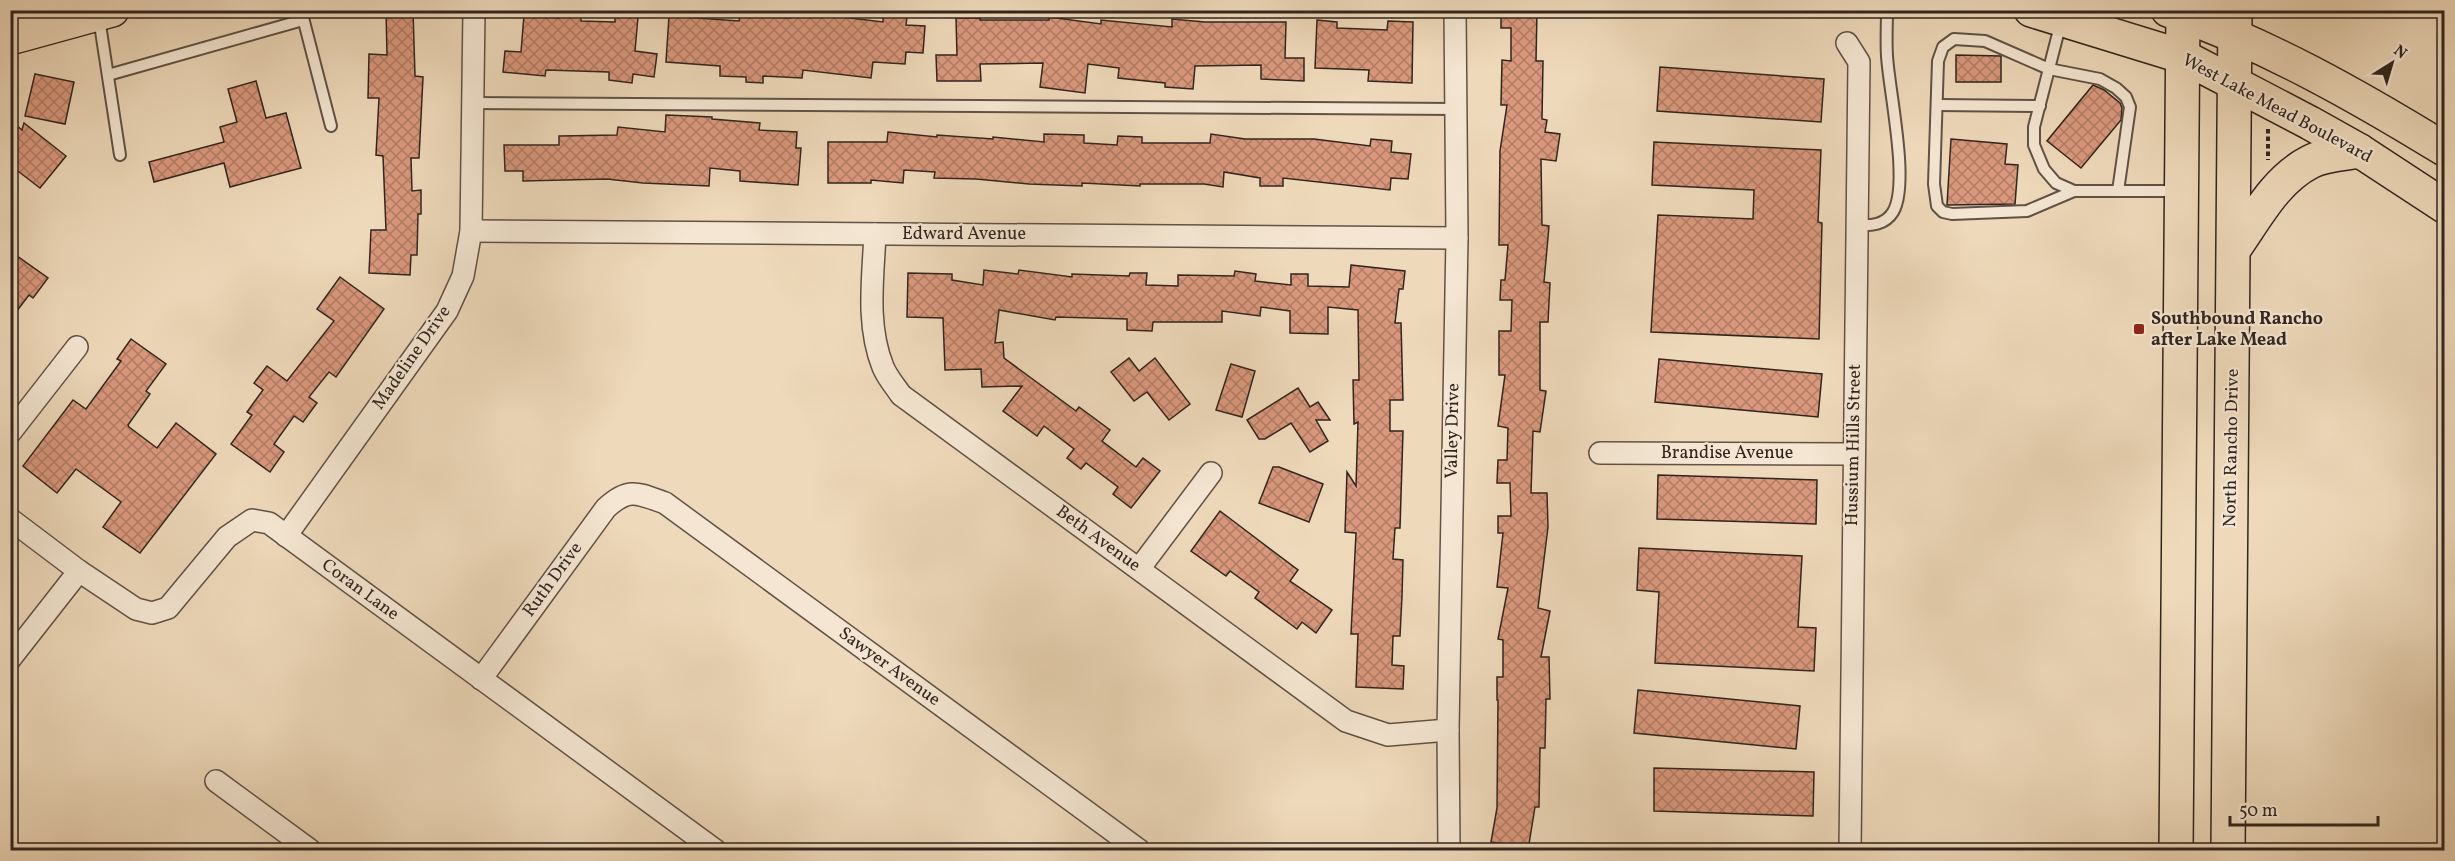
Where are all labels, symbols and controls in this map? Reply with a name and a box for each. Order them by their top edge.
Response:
north arrow [2362,33,2422,93]
text: N [2389,40,2411,65]
street label: West Lake Mead Boulevard [2178,48,2376,170]
street label: Edward Avenue [902,222,1026,247]
street label: Madeline Drive [367,301,457,415]
place label: Southbound Rancho after Lake Mead [2151,307,2323,353]
marker: Southbound Rancho after Lake Mead [2132,322,2146,336]
street label: Hussium Hills Street [1840,364,1868,526]
street label: North Rancho Drive [2218,368,2246,528]
street label: Valley Drive [1440,383,1466,479]
street label: Brandise Avenue [1661,441,1793,466]
street label: Beth Avenue [1050,500,1146,578]
street label: Ruth Drive [517,537,589,623]
street label: Coran Lane [316,553,404,627]
street label: Sawyer Avenue [833,622,945,712]
scale bar [2230,789,2378,827]
text: 50 m [2239,799,2278,824]

